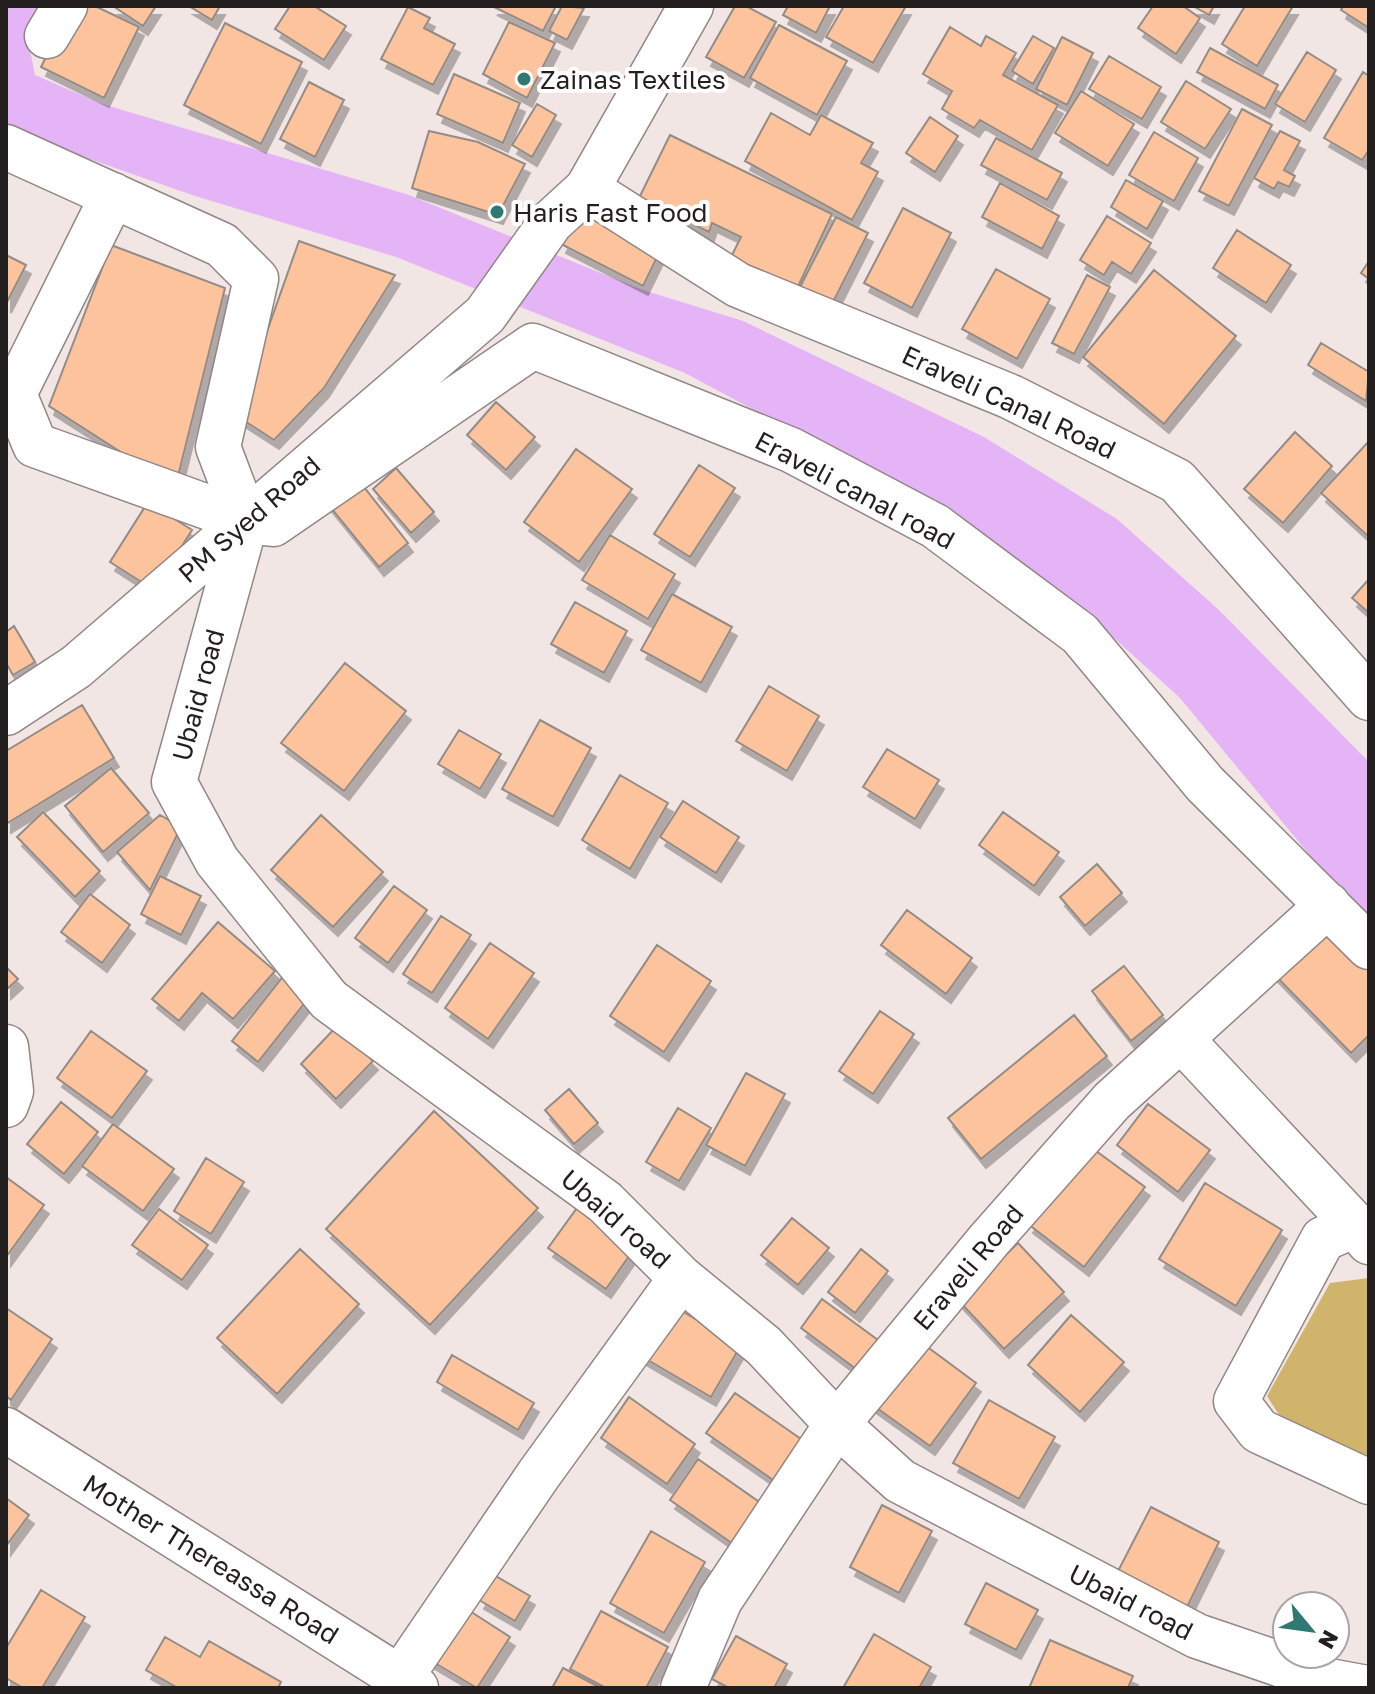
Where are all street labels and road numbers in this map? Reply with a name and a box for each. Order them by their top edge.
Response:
street label: Eraveli Canal Road [897,339,1121,465]
street label: Eraveli canal road [750,424,960,556]
street label: PM Syed Road [172,449,326,589]
street label: Ubaid road [166,626,230,764]
street label: Ubaid road [555,1163,677,1275]
street label: Eraveli Road [906,1198,1030,1336]
street label: Mother Thereassa Road [78,1468,344,1650]
street label: Ubaid road [1064,1557,1198,1647]

